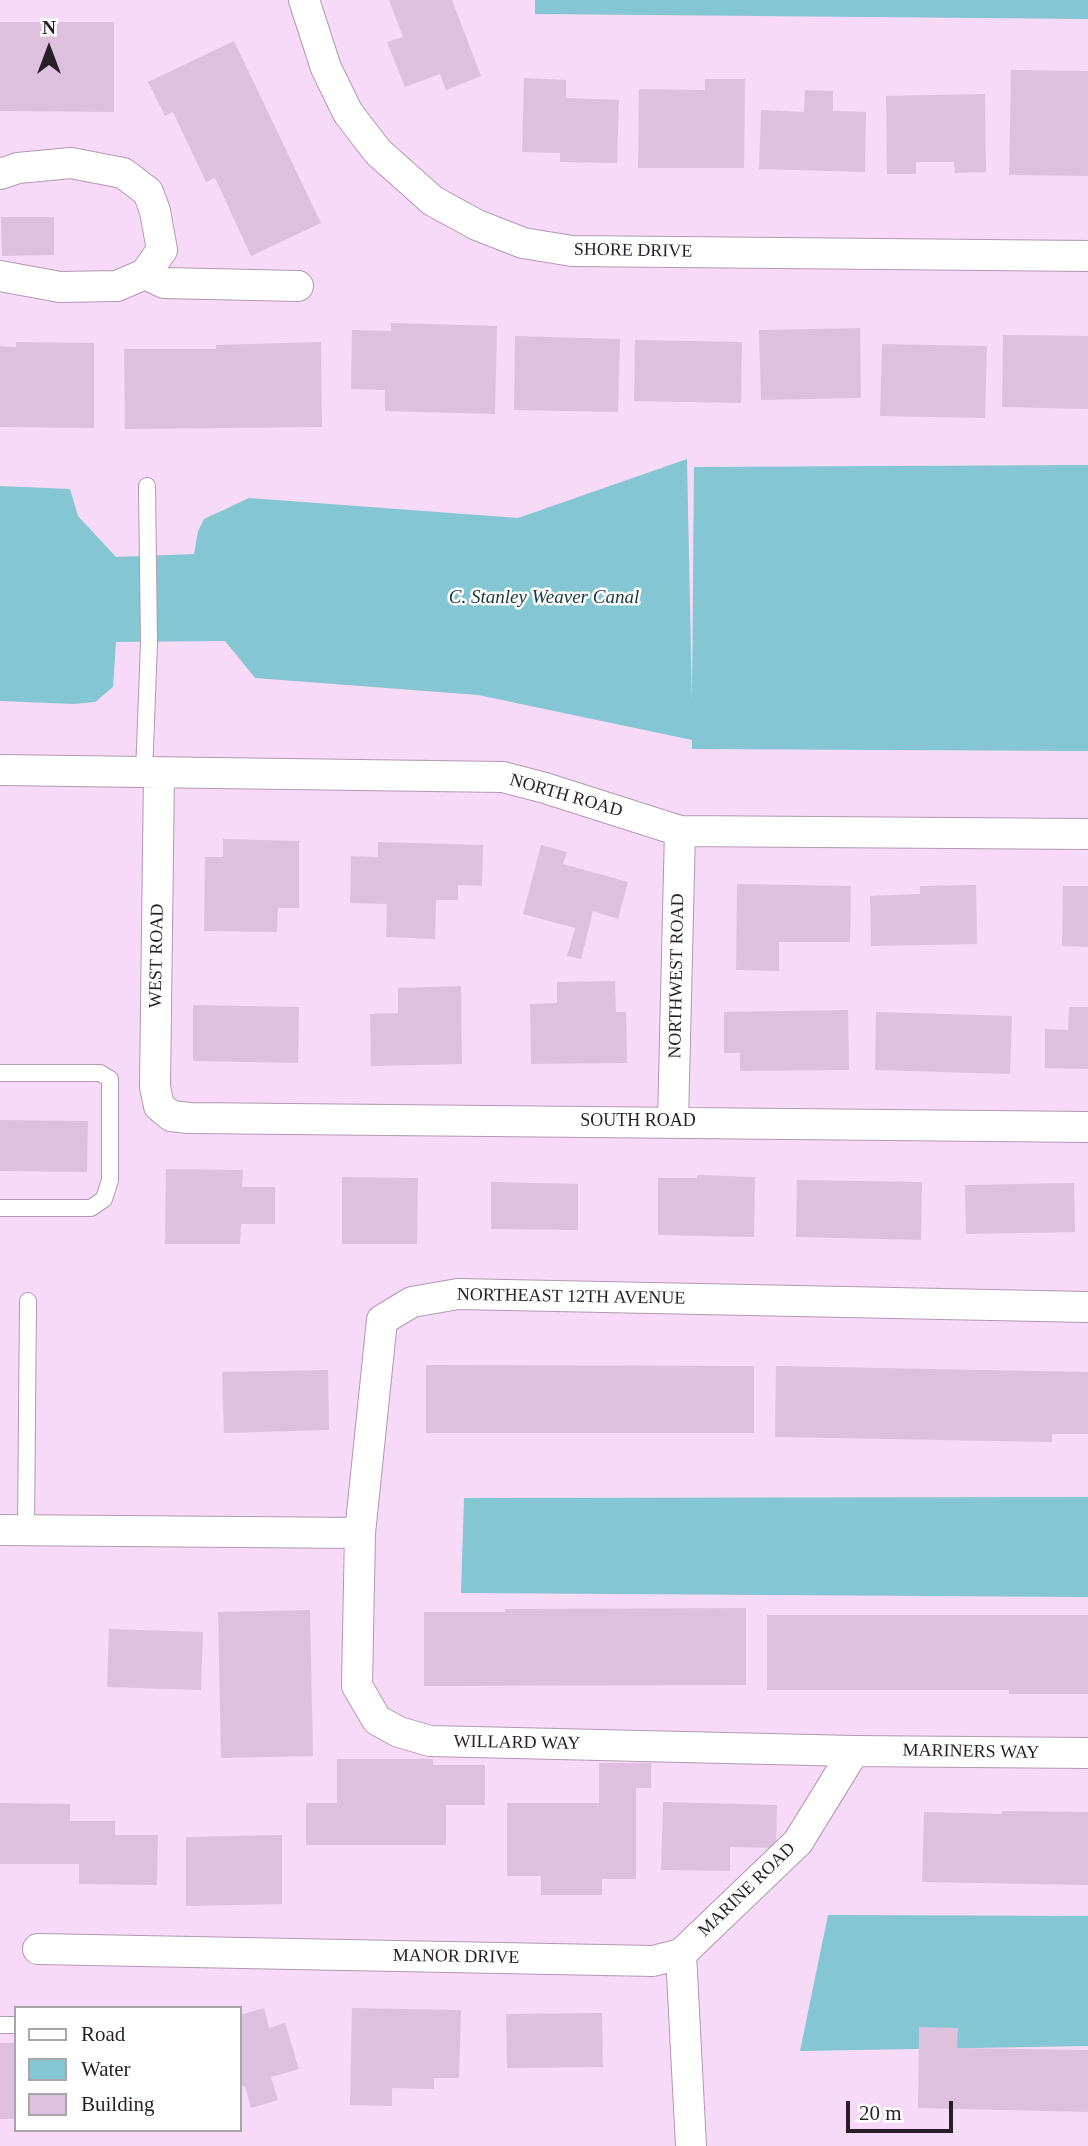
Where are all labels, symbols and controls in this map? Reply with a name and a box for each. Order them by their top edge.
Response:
north arrow [14,14,84,84]
text: N [42,17,56,38]
street label: SHORE DRIVE [574,239,692,263]
water label: C. Stanley Weaver Canal [449,587,639,609]
street label: NORTH ROAD [507,770,625,822]
street label: NORTHWEST ROAD [665,893,689,1059]
street label: WEST ROAD [145,904,169,1008]
street label: SOUTH ROAD [580,1110,696,1132]
street label: NORTHEAST 12TH AVENUE [457,1284,685,1310]
street label: WILLARD WAY [453,1731,581,1755]
street label: MARINERS WAY [902,1740,1040,1764]
street label: MARINE ROAD [694,1838,800,1942]
street label: MANOR DRIVE [393,1945,519,1969]
legend [14,2006,242,2132]
text: Road [81,2022,125,2046]
text: Water [81,2057,131,2081]
scale bar [850,2086,957,2130]
text: Building [81,2092,155,2116]
text: 20 m [859,2101,902,2125]

